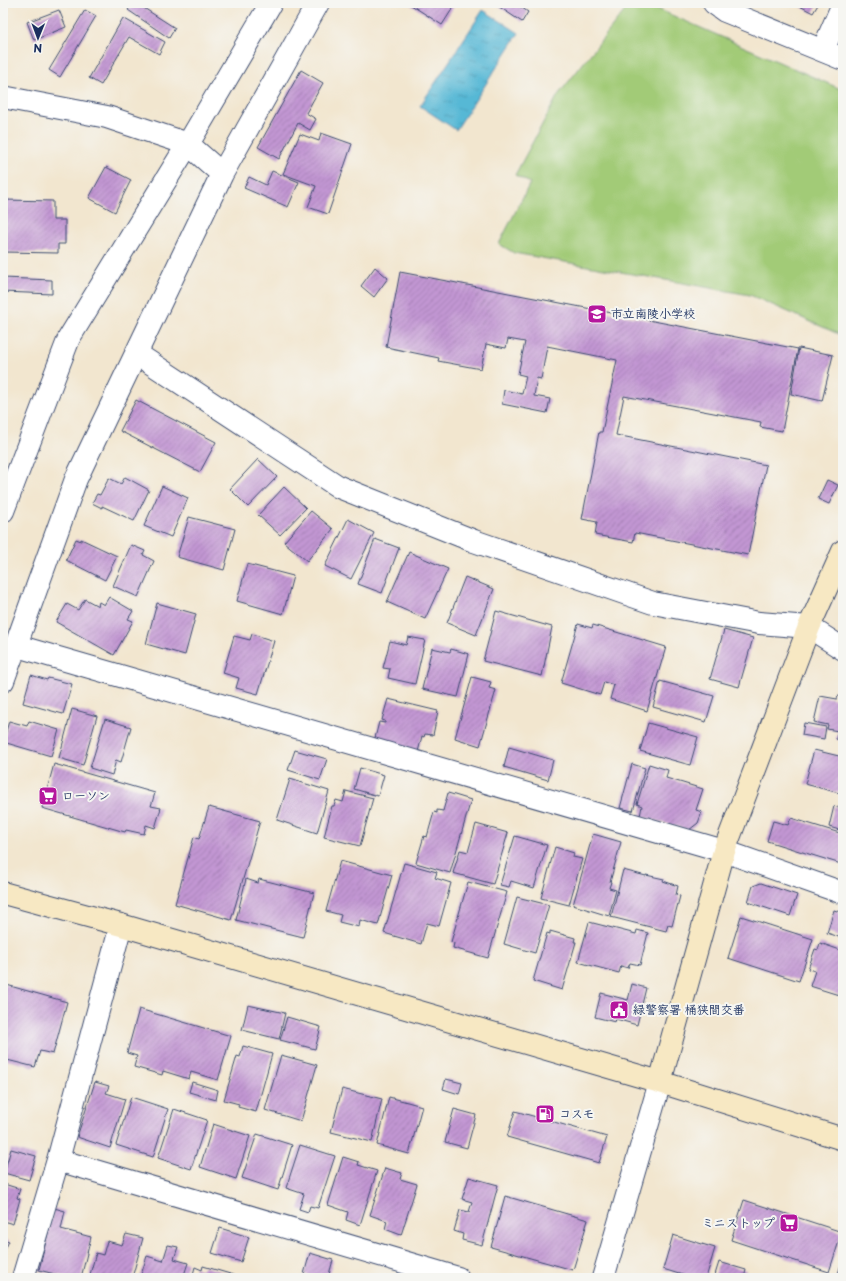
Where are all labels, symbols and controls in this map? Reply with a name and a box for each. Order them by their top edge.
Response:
north arrow [18,18,58,58]
text: N [33,40,42,57]
school or university icon: 市立南陵小学校 [586,303,608,325]
place label: 市立南陵小学校 [611,304,695,322]
supermarket icon: ローソン [37,785,59,807]
place label: ローソン [62,786,110,804]
public building icon: 緑警察署 桶狭間交番 [608,999,630,1021]
place label: 緑警察署 桶狭間交番 [633,1000,745,1018]
fuel station icon: コスモ [534,1103,556,1125]
place label: コスモ [559,1104,595,1122]
supermarket icon: ミニストップ [778,1212,800,1234]
place label: ミニストップ [702,1213,775,1231]

